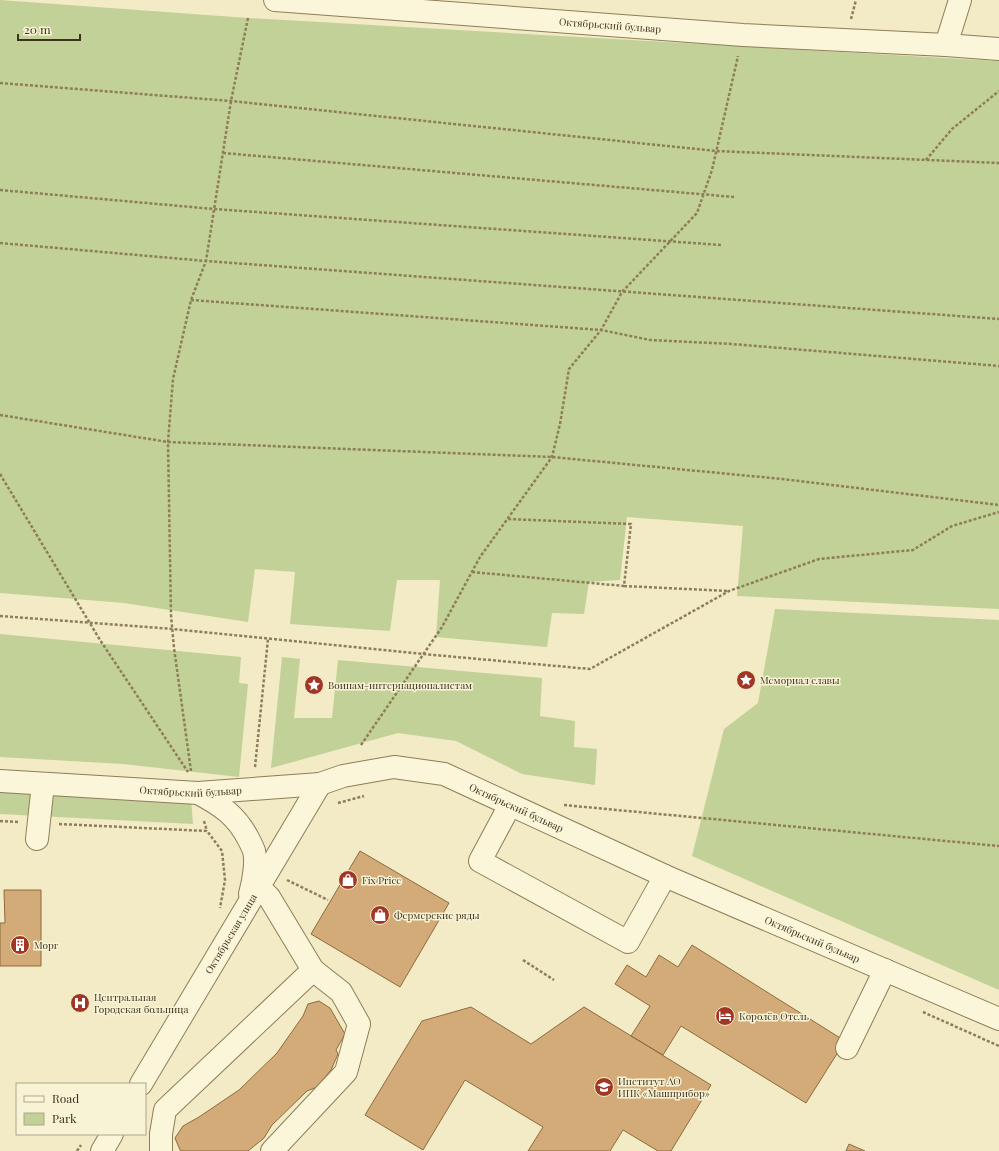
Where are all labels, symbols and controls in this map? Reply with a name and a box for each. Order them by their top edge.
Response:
street label: Октябрьский бульвар [558,14,662,36]
scale bar [18,16,80,42]
text: 20 m [24,21,51,37]
place icon: Мемориал славы [735,669,757,691]
place label: Мемориал славы [760,673,840,687]
place icon: Воинам-интернационалистам [303,674,325,696]
place label: Воинам-интернационалистам [328,678,472,692]
street label: Октябрьский бульвар [467,780,566,835]
street label: Октябрьский бульвар [139,782,242,800]
shop icon: Fix Price [337,869,359,891]
place label: Fix Price [362,873,401,887]
street label: Октябрьская улица [201,891,260,976]
shop icon: Фермерские ряды [369,904,391,926]
place label: Фермерские ряды [394,908,480,922]
street label: Октябрьский бульвар [762,912,862,966]
building icon: Морг [9,934,31,956]
place label: Морг [34,938,59,952]
place label: Центральная Городская больница [94,990,188,1016]
hospital icon: Центральная Городская больница [69,992,91,1014]
hotel icon: Королёв Отель [714,1005,736,1027]
place label: Королёв Отель [739,1009,809,1023]
place label: Институт АО ИПК «Машприбор» [618,1074,710,1100]
school or university icon: Институт АО ИПК «Машприбор» [593,1076,615,1098]
legend [16,1083,146,1135]
text: Road [52,1090,79,1106]
text: Park [52,1110,77,1126]

